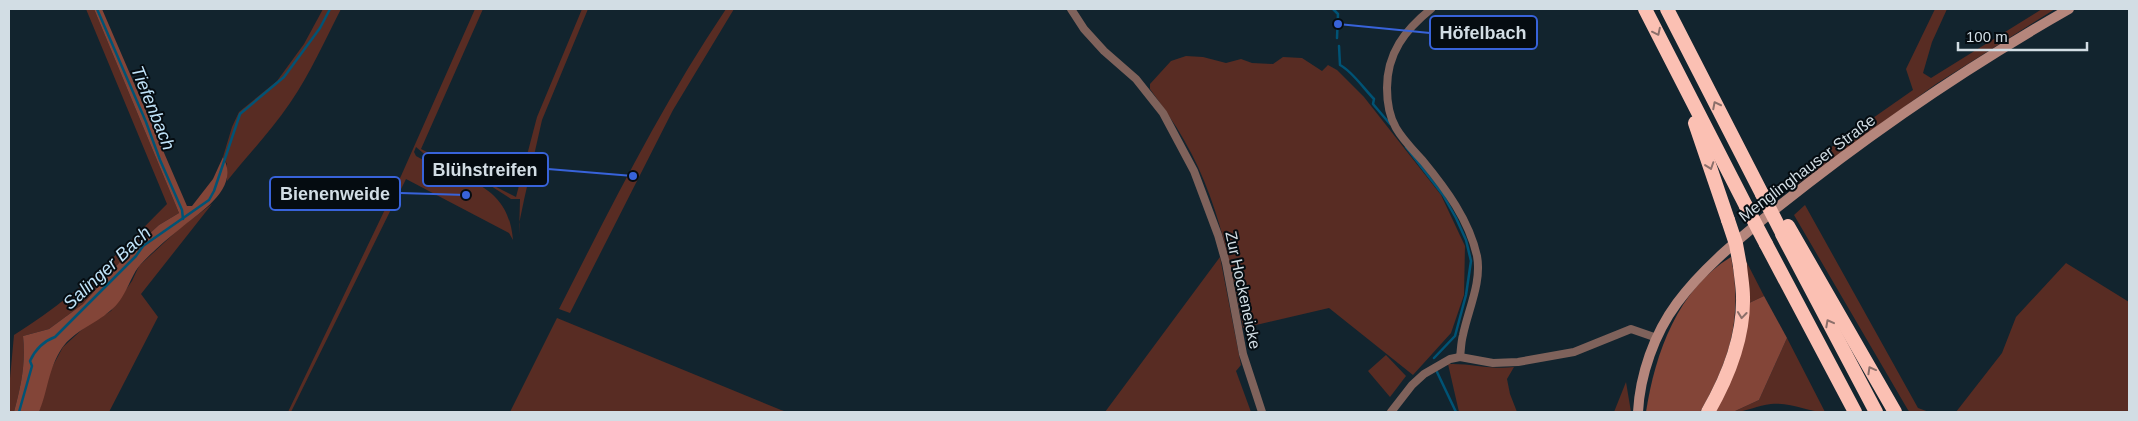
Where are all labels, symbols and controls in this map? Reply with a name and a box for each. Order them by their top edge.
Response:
callout: Höfelbach [1430,16,1537,49]
scale bar [1958,20,2087,52]
text: Höfelbach [1439,23,1527,43]
one-way arrow [1651,27,1661,36]
text: 100 m [1966,28,2008,45]
water label: Tiefenbach [127,63,179,153]
one-way arrow [1712,102,1722,111]
street label: Menglinghauser Straße [1735,111,1879,225]
callout: Blühstreifen [423,153,548,186]
text: Blühstreifen [432,160,538,180]
one-way arrow [1705,162,1715,170]
callout: Bienenweide [270,177,400,210]
text: Bienenweide [280,184,390,204]
water label: Salinger Bach [59,222,155,314]
street label: Zur Hockeneicke [1222,230,1264,351]
one-way arrow [1737,311,1748,319]
one-way arrow [1825,319,1835,328]
one-way arrow [1867,366,1877,375]

